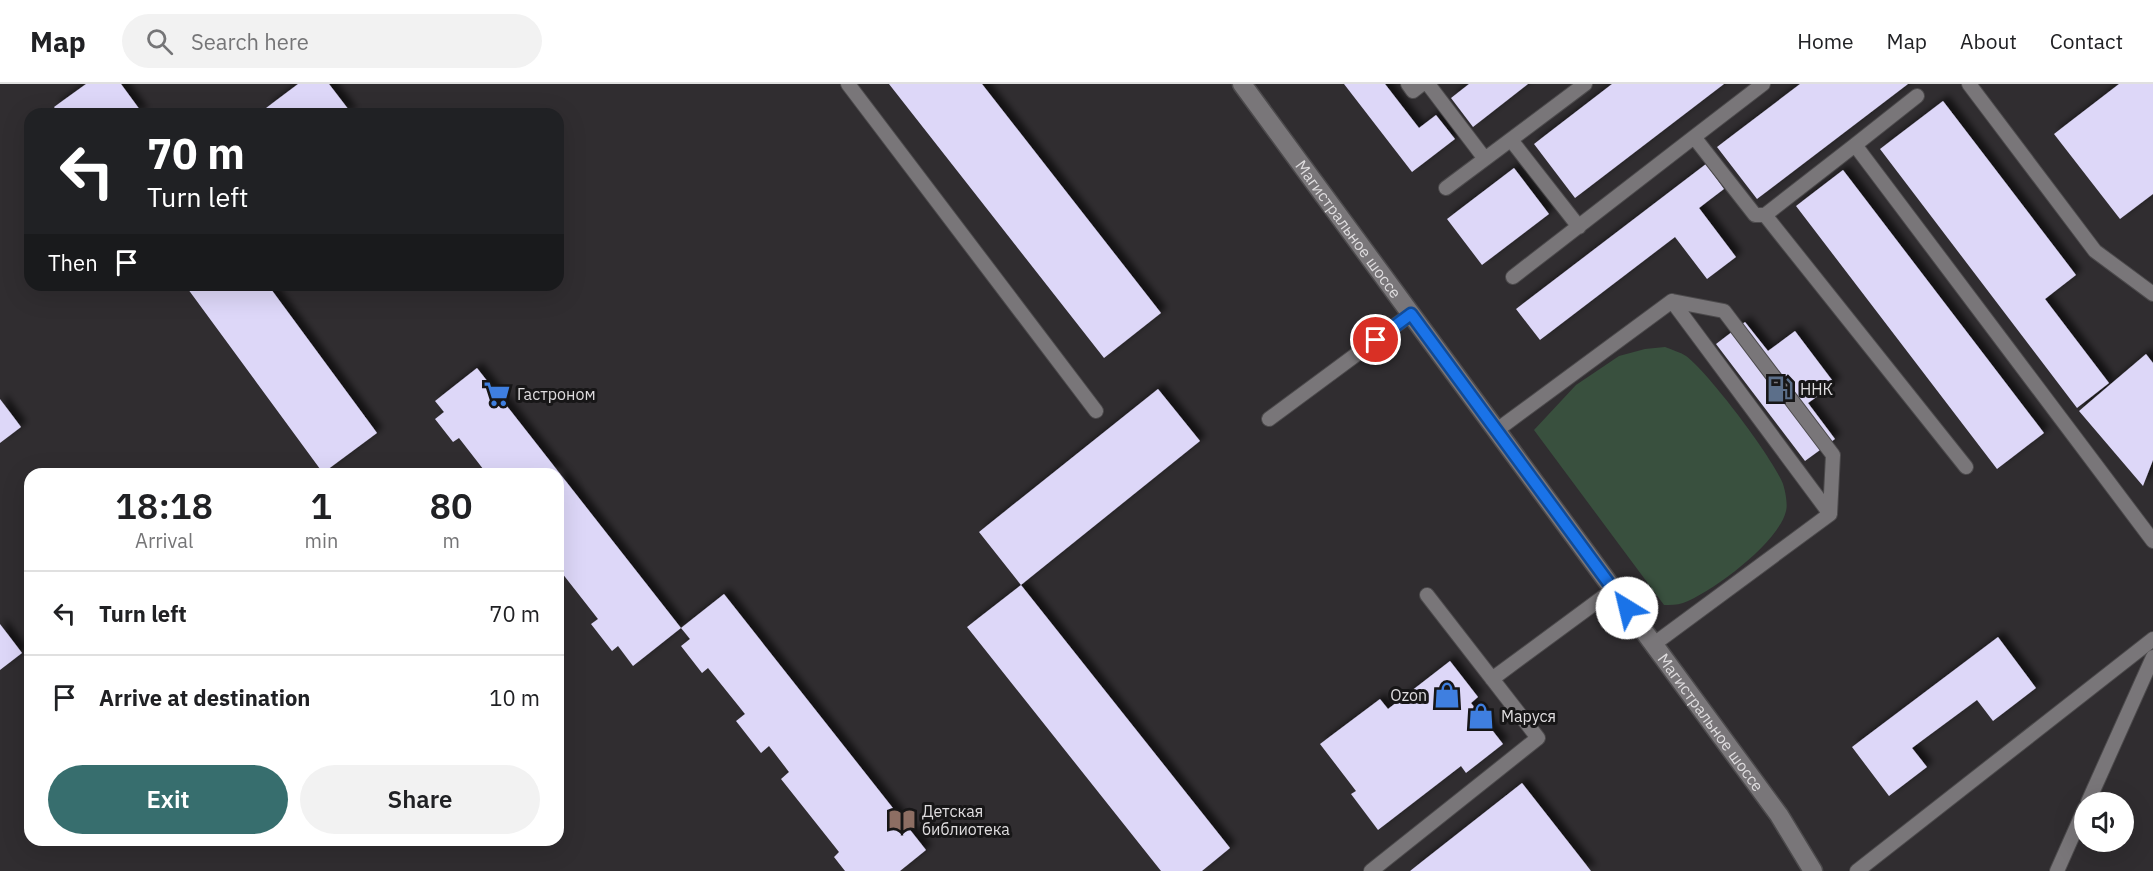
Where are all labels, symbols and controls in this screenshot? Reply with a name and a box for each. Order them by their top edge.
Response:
search box [122,14,542,68]
text: Map [30,23,86,60]
icon: search [143,25,176,58]
text: Search here [191,27,309,56]
text: Home [1797,27,1854,55]
text: Map [1887,27,1927,55]
text: About [1960,27,2017,55]
text: Contact [2050,27,2123,55]
text: 70 m [147,126,245,181]
icon: left [48,132,126,210]
street label: Магистральное шоссе [1291,156,1406,302]
text: Turn left [147,179,248,214]
icon: arrive [110,246,143,279]
text: Then [48,248,98,277]
pin [1350,314,1401,365]
icon: arrive [1359,323,1392,356]
fuel station icon: ННК [1765,374,1795,404]
supermarket icon: Гастроном [482,379,512,409]
place label: ННК [1800,379,1833,399]
place label: Гастроном [517,384,596,404]
text: 18:18 [115,482,213,529]
text: 1 [311,482,332,529]
text: 80 [430,482,473,529]
text: Arrival [135,527,193,554]
text: min [304,527,338,554]
text: m [442,527,460,554]
position arrow [1595,576,1659,640]
icon: left [48,597,81,630]
text: Turn left [99,599,187,628]
text: 70 m [489,599,540,628]
street label: Магистральное шоссе [1654,649,1768,795]
shop icon: Ozon [1432,680,1462,710]
icon: arrive [48,681,81,714]
text: Arrive at destination [99,683,310,712]
text: 10 m [489,683,540,712]
place label: Ozon [1390,685,1427,705]
shop icon: Маруся [1466,701,1496,731]
place label: Маруся [1501,706,1556,726]
button: Exit [48,765,288,834]
button: Share [300,765,540,834]
map controls [2074,792,2134,852]
button: sound [2074,792,2134,852]
place label: Детская библиотека [922,801,1010,839]
library icon: Детская библиотека [887,805,917,835]

